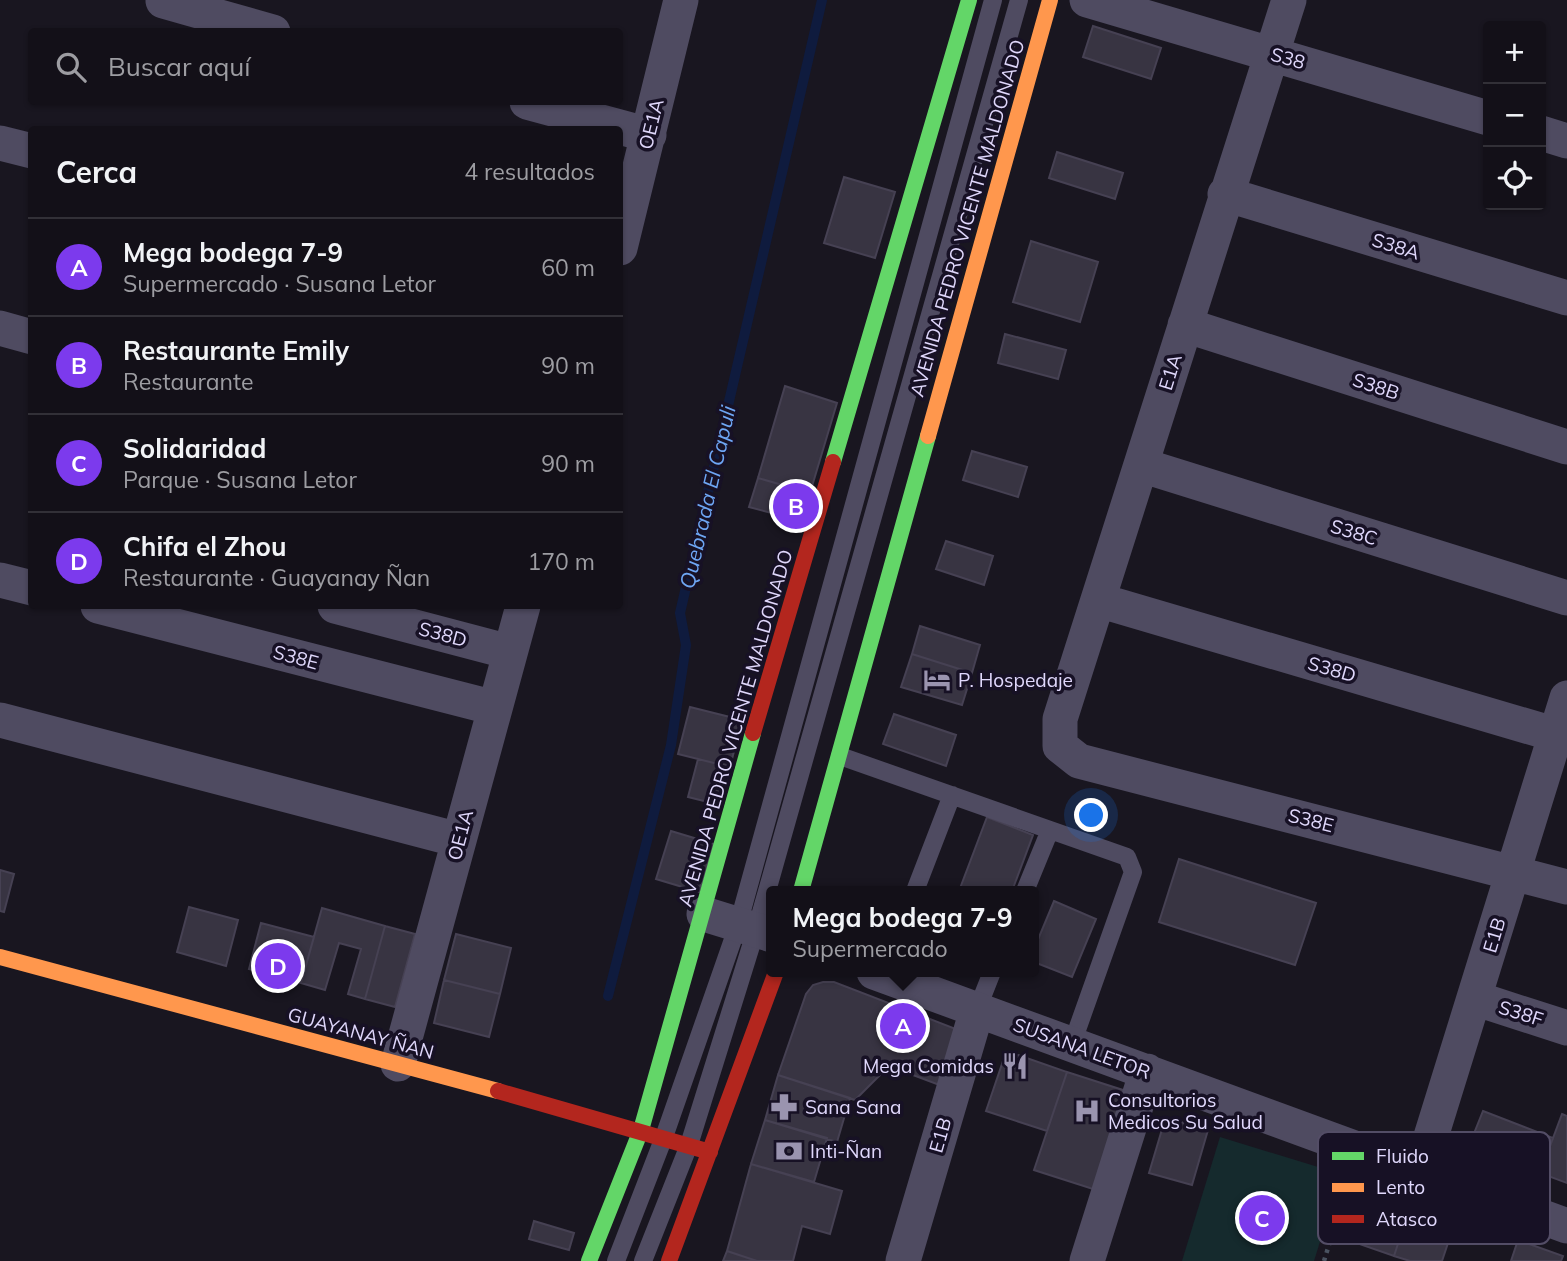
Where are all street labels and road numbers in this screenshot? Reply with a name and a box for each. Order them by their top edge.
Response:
street label: AVENIDA PEDRO VICENTE MALDONADO [904,37,1030,399]
street label: S38 [1268,42,1308,74]
street label: OE1A [633,96,669,152]
street label: S38A [1369,227,1423,265]
street label: E1A [1153,351,1187,393]
street label: S38B [1350,367,1402,405]
street label: S38C [1328,514,1380,550]
street label: AVENIDA PEDRO VICENTE MALDONADO [672,547,798,909]
street label: S38D [416,616,470,652]
street label: S38E [271,639,321,675]
street label: S38D [1305,651,1359,687]
street label: S38E [1286,803,1336,837]
street label: OE1A [442,807,478,863]
street label: E1B [1477,915,1511,955]
street label: S38F [1496,995,1547,1032]
street label: GUAYANAY ÑAN [285,1002,437,1064]
street label: SUSANA LETOR [1010,1012,1154,1084]
street label: E1B [924,1115,956,1155]

